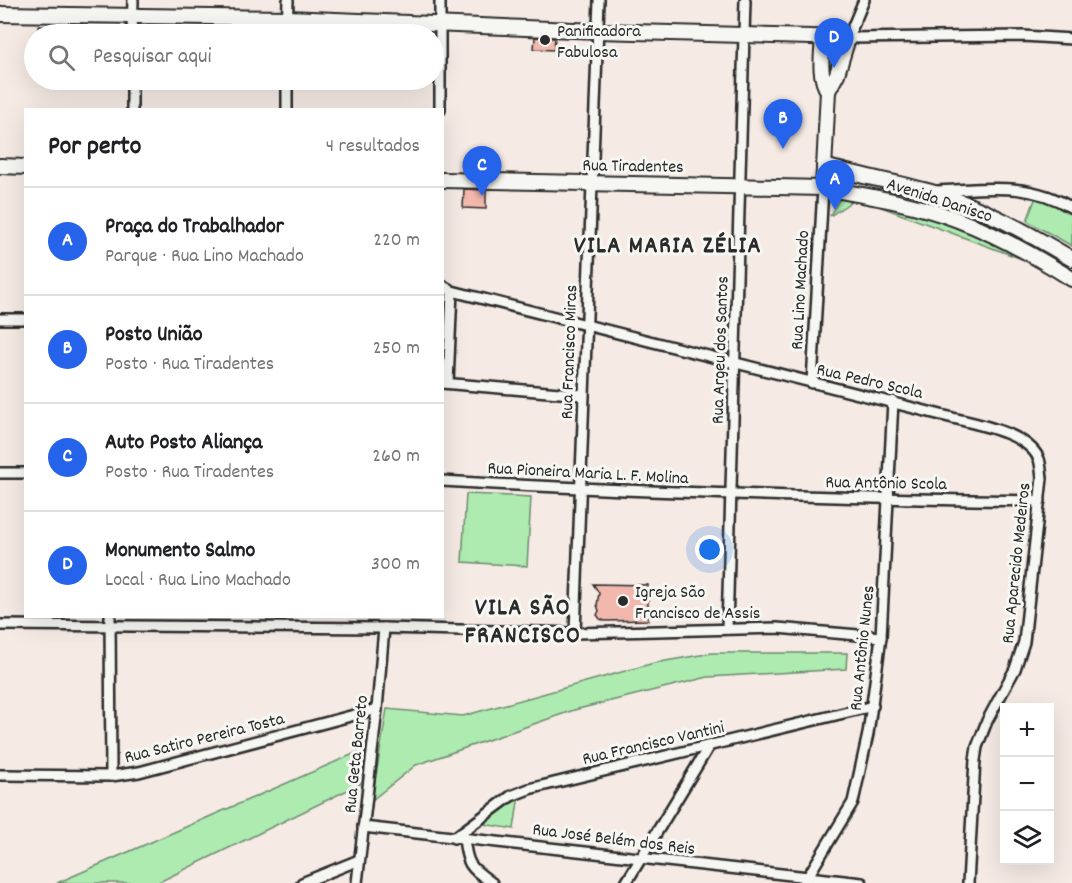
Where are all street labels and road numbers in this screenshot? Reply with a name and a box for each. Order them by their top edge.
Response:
street label: Rua Tiradentes [582,154,684,181]
street label: Avenida Danisco [883,172,995,230]
street label: Rua Lino Machado [786,230,817,350]
street label: Rua Argeu dos Santos [706,276,737,425]
street label: Rua Francisco Miras [556,284,585,420]
street label: Rua Pedro Scola [814,358,926,407]
street label: Rua Pioneira Maria L. F. Molina [487,457,690,492]
street label: Rua Antônio Scola [825,471,947,498]
street label: Rua Aparecido Medeiros [997,482,1038,645]
street label: Rua Antônio Nunes [844,584,883,712]
street label: Rua Geta Barreto [339,694,376,814]
street label: Rua Satiro Pereira Tosta [122,707,288,771]
street label: Rua Francisco Vantini [580,716,727,773]
street label: Rua José Belém dos Reis [531,818,697,863]

